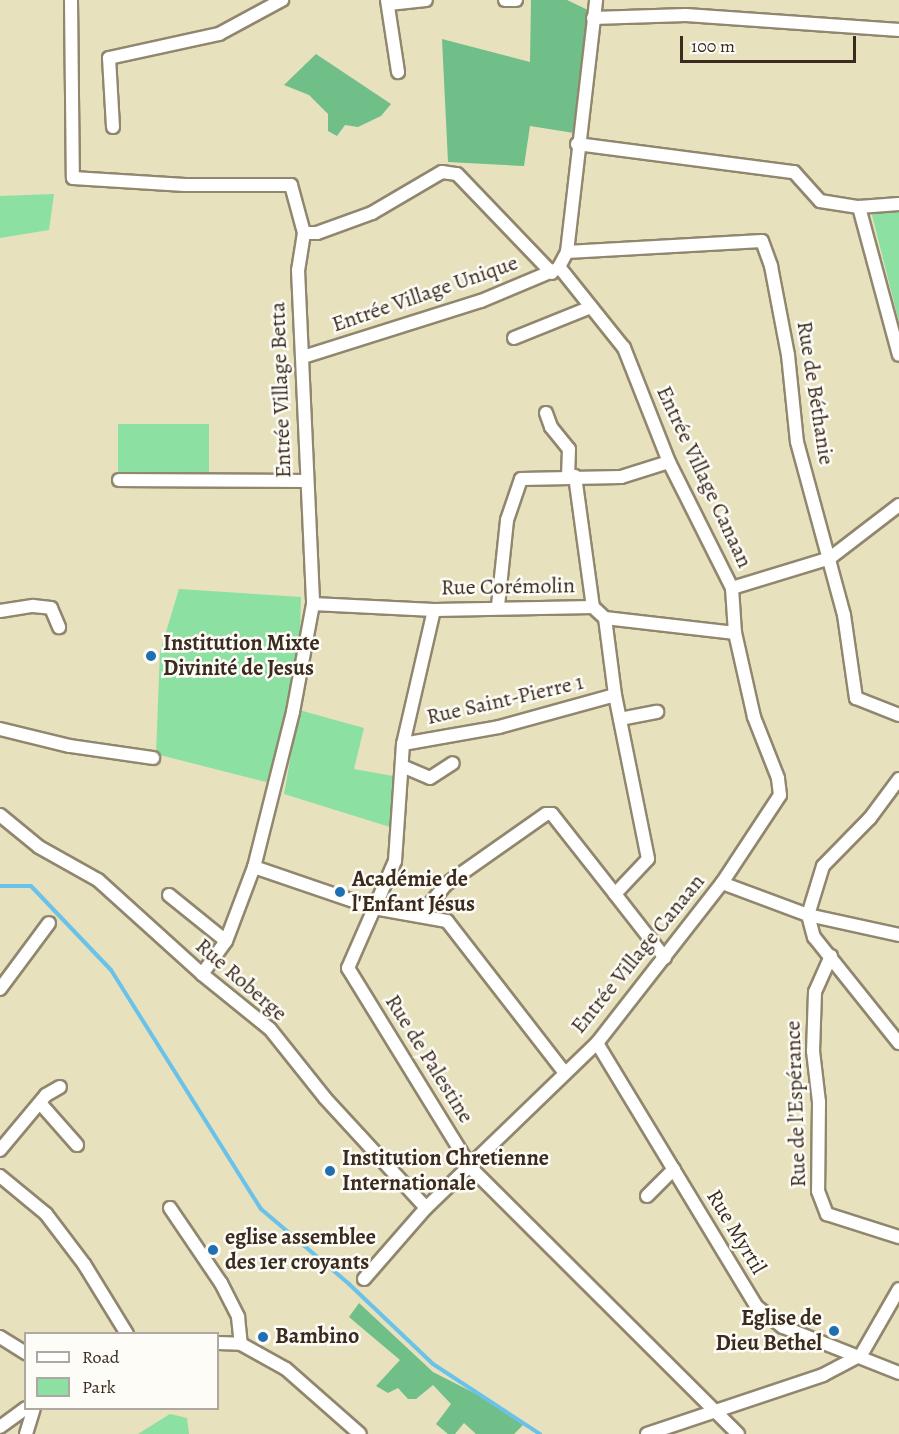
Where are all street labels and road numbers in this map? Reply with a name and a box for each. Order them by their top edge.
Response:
street label: Entrée Village Unique [329,250,521,338]
street label: Entrée Village Betta [265,301,297,479]
street label: Rue de Béthanie [791,319,839,467]
street label: Entrée Village Canaan [650,382,758,572]
street label: Rue Corémolin [441,573,575,601]
street label: Rue Saint-Pierre 1 [424,669,586,731]
street label: Entrée Village Canaan [566,869,710,1039]
street label: Rue Roberge [190,933,292,1027]
street label: Rue de Palestine [379,990,479,1128]
street label: Rue de l'Espérance [780,1020,812,1188]
street label: Rue Myrtil [700,1185,772,1279]

